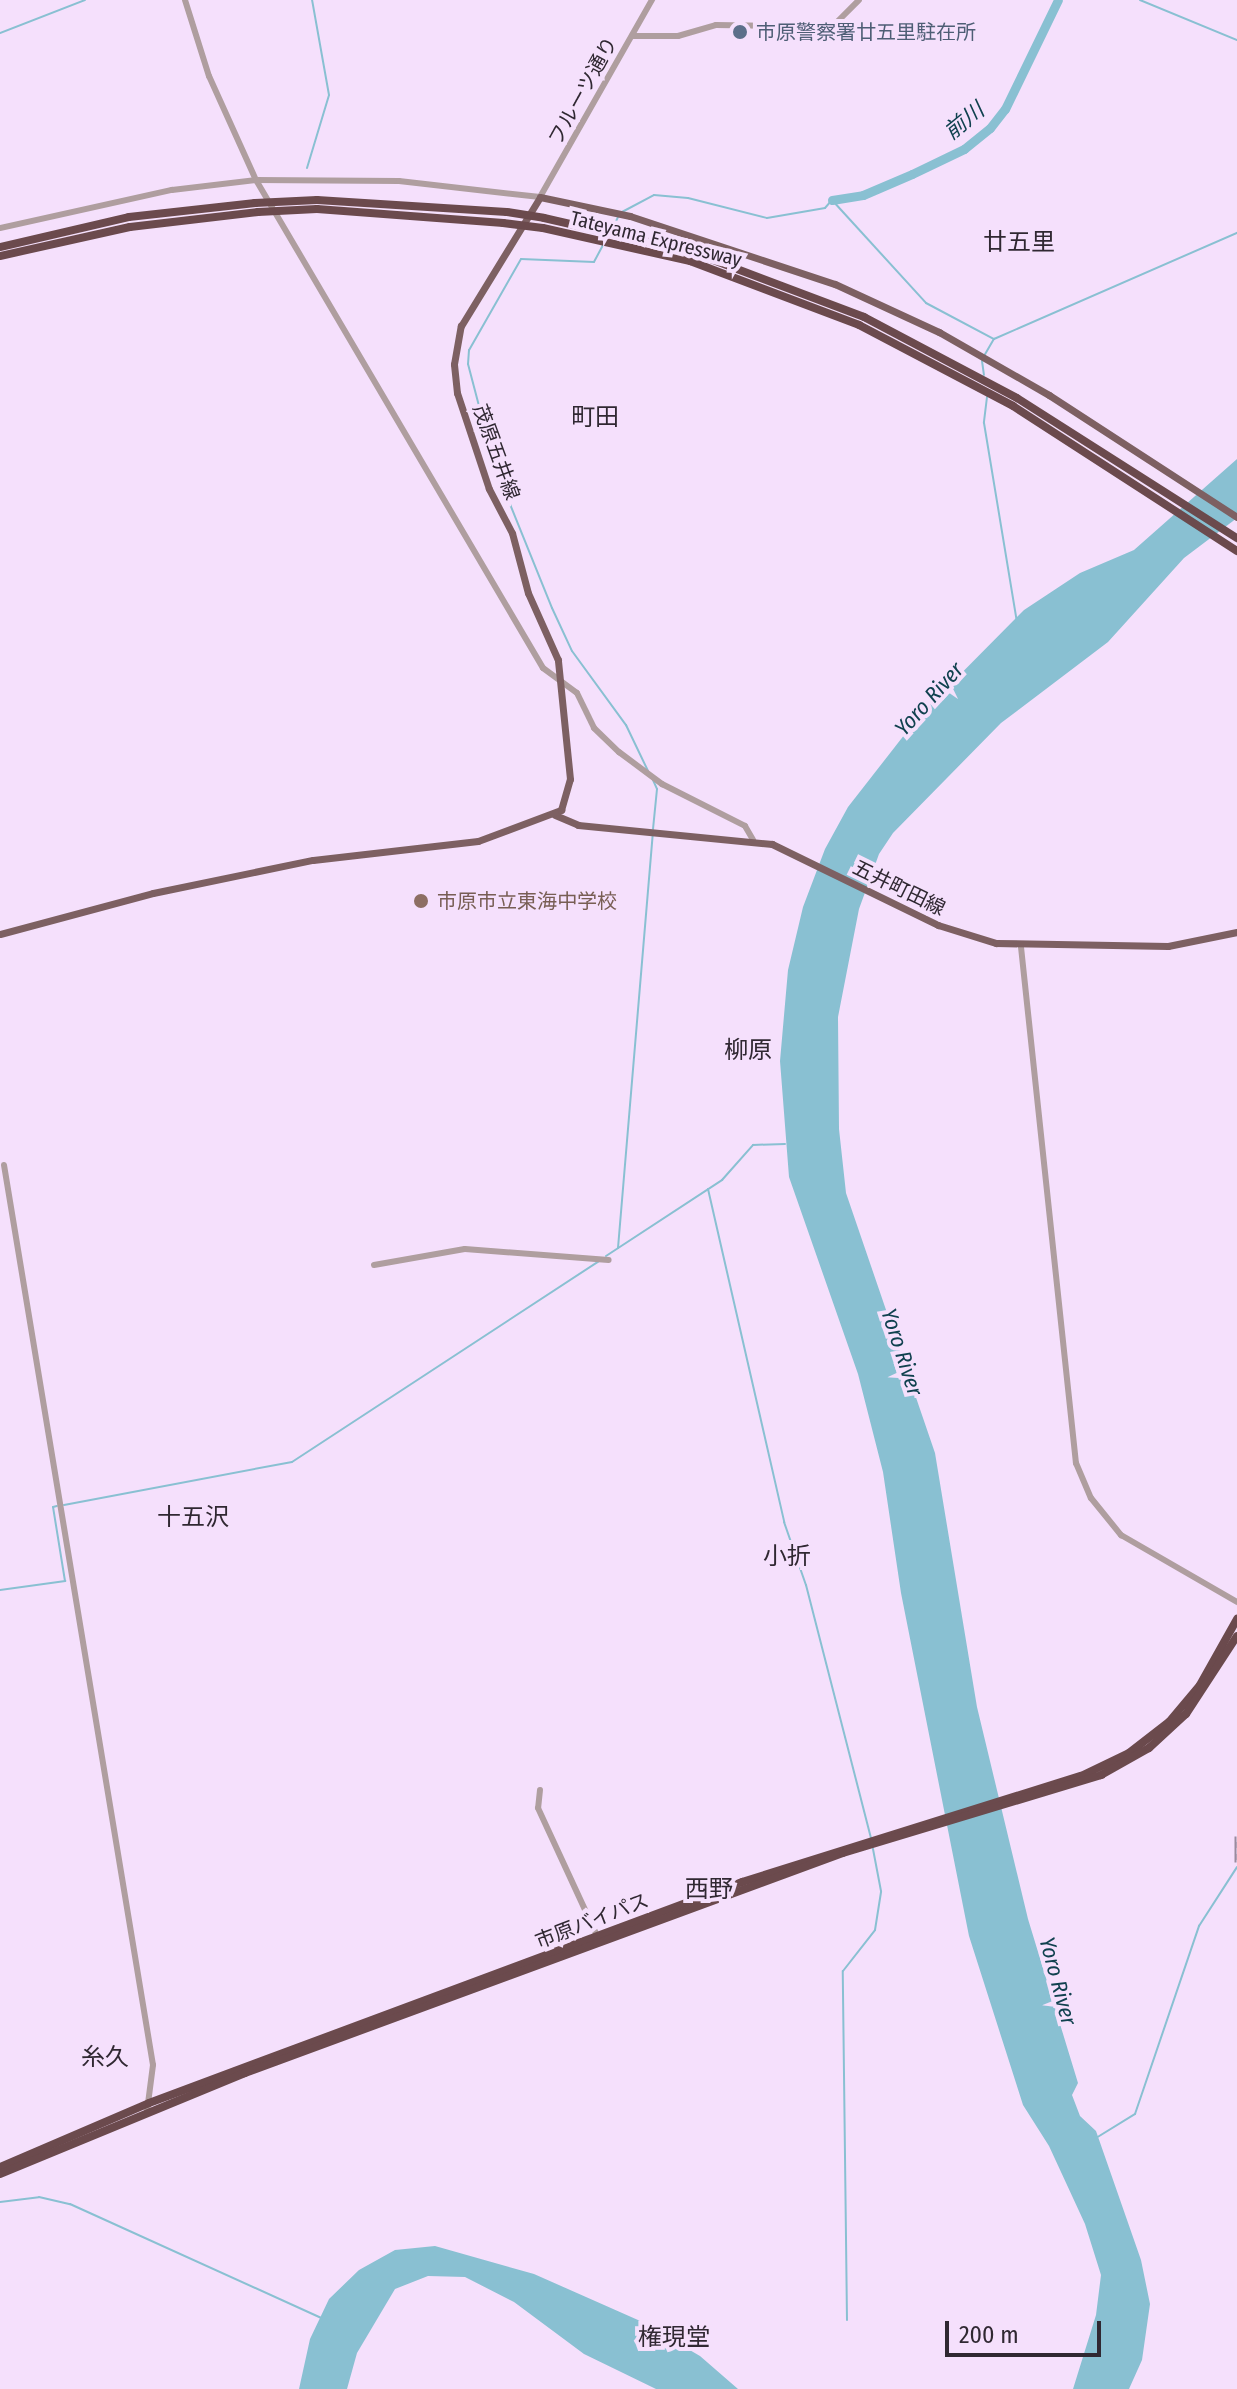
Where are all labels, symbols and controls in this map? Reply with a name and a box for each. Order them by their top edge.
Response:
place label: 市原警察署廿五里駐在所 [756,20,976,44]
marker: 市原警察署廿五里駐在所 [731,23,749,41]
street label: フルーツ通り [543,33,623,149]
water label: 前川 [939,97,989,145]
street label: Tateyama Expressway [568,206,744,272]
district label: 廿五里 [983,229,1055,257]
street label: 茂原五井線 [468,401,524,503]
district label: 町田 [571,404,619,432]
water label: Yoro River [889,657,969,741]
street label: 五井町田線 [849,855,949,921]
place label: 市原市立東海中学校 [437,889,617,913]
marker: 市原市立東海中学校 [412,892,430,910]
district label: 柳原 [724,1037,772,1065]
water label: Yoro River [876,1305,928,1399]
district label: 十五沢 [157,1504,229,1532]
district label: 小折 [763,1543,811,1571]
district label: 西野 [685,1876,733,1904]
street label: 市原バイパス [532,1888,652,1954]
water label: Yoro River [1034,1934,1082,2028]
district label: 糸久 [81,2044,129,2072]
scale bar [949,2305,1105,2355]
text: 200 m [959,2321,1019,2349]
district label: 権現堂 [638,2324,710,2352]

